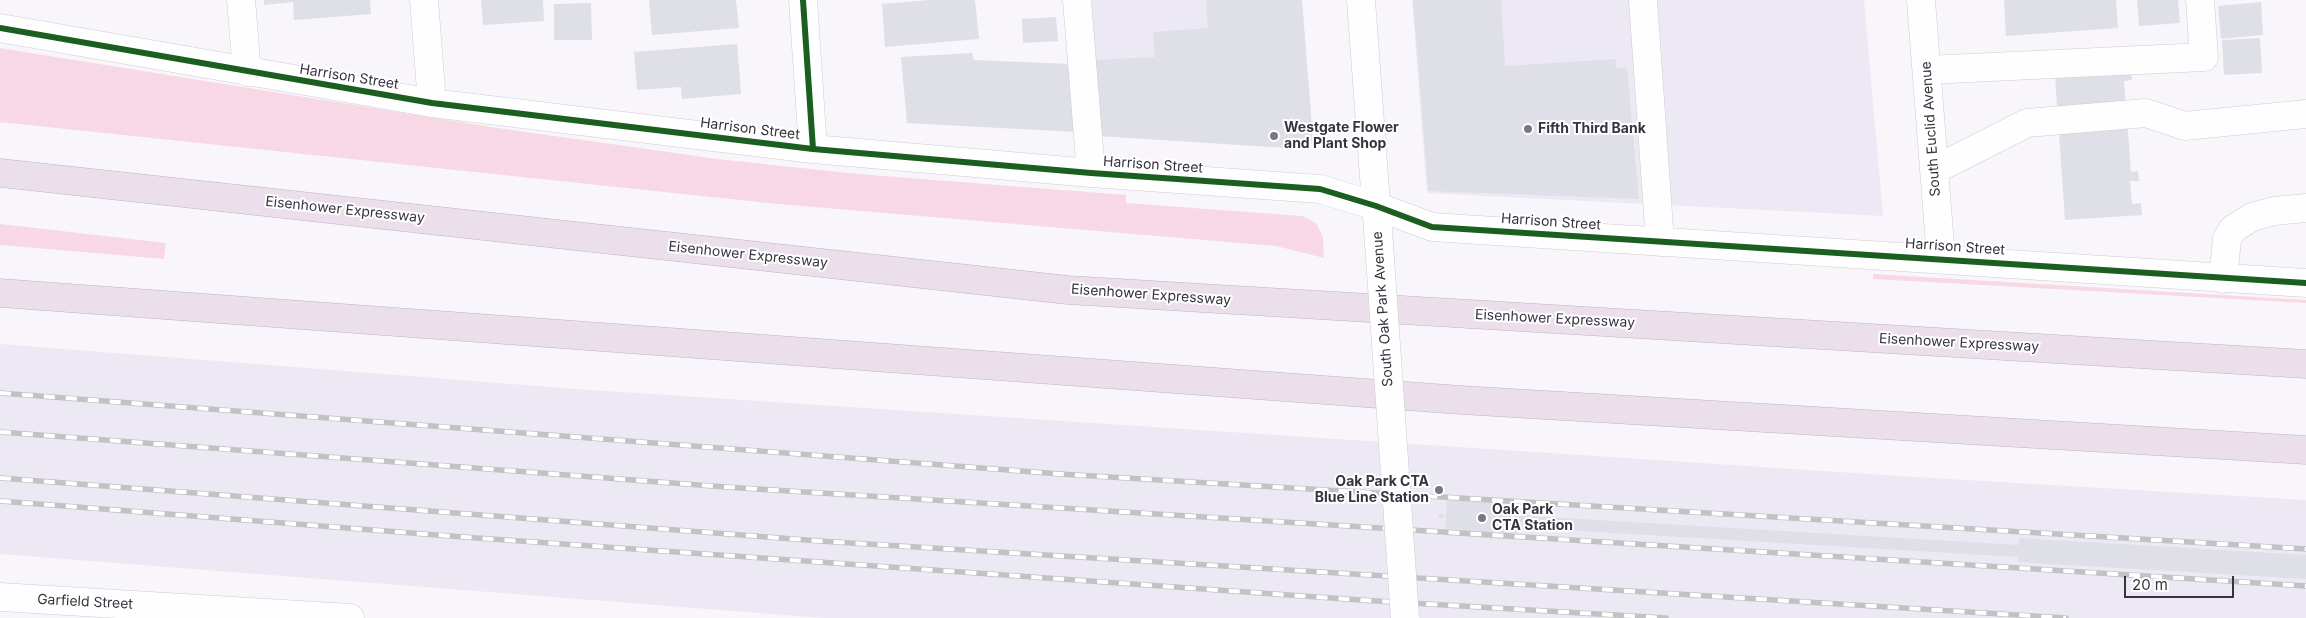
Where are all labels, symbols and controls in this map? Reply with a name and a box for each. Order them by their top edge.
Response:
street label: Harrison Street [298,61,400,93]
street label: South Euclid Avenue [1918,61,1944,197]
street label: Harrison Street [699,115,801,143]
place label: Westgate Flower and Plant Shop [1284,120,1399,152]
place label: Fifth Third Bank [1538,121,1646,137]
marker: Fifth Third Bank [1522,123,1534,135]
marker: Westgate Flower and Plant Shop [1268,130,1280,142]
street label: Harrison Street [1102,153,1204,177]
street label: Eisenhower Expressway [264,193,426,227]
street label: Harrison Street [1500,210,1602,234]
street label: South Oak Park Avenue [1369,231,1397,387]
street label: Harrison Street [1904,235,2006,259]
street label: Eisenhower Expressway [667,238,829,272]
street label: Eisenhower Expressway [1071,281,1231,309]
street label: Eisenhower Expressway [1475,306,1635,332]
street label: Eisenhower Expressway [1879,330,2039,356]
place label: Oak Park CTA Blue Line Station [1315,474,1429,507]
marker: Oak Park CTA Blue Line Station [1433,484,1445,496]
place label: Oak Park CTA Station [1492,502,1573,534]
marker: Oak Park CTA Station [1476,512,1488,524]
scale bar [2126,566,2236,598]
text: 20 m [2132,575,2168,594]
street label: Garfield Street [37,591,133,613]

